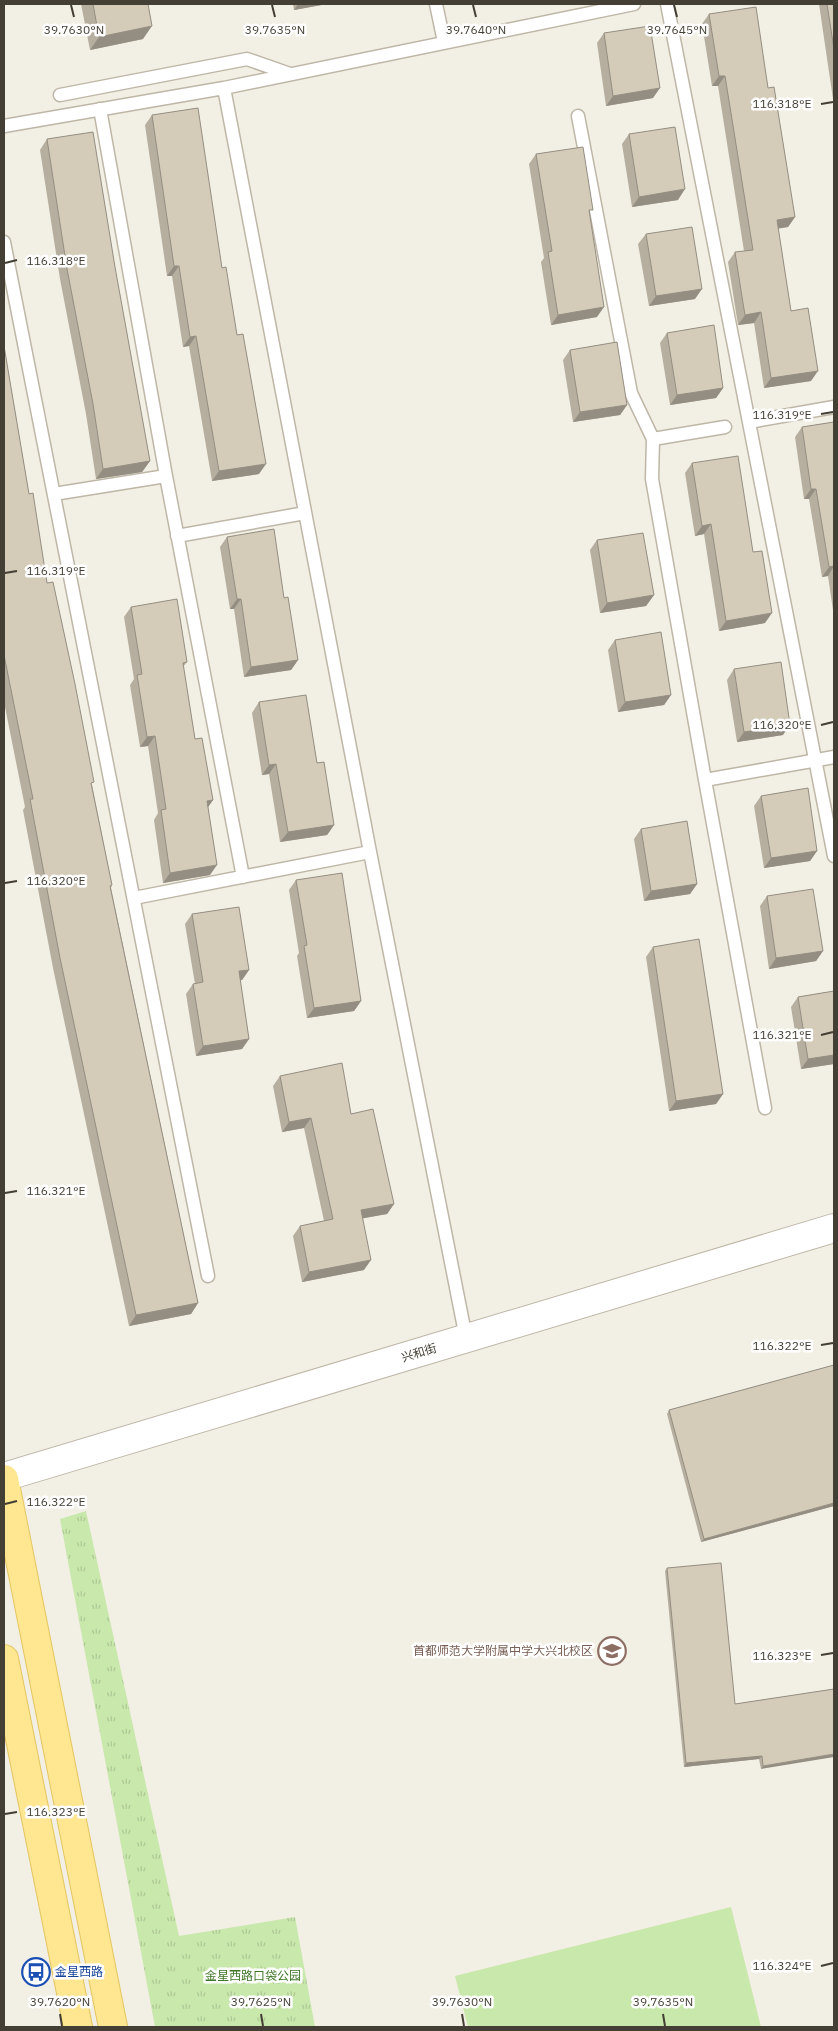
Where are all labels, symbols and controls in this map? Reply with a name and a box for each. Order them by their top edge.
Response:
text: 39.7630°N [44,22,104,37]
text: 39.7635°N [245,22,305,37]
text: 39.7640°N [446,22,506,37]
text: 39.7645°N [647,22,707,37]
text: 116.318°E [752,96,812,111]
text: 116.318°E [26,253,86,268]
text: 116.319°E [752,407,812,422]
text: 116.319°E [26,563,86,578]
text: 116.320°E [752,717,812,732]
text: 116.320°E [26,873,86,888]
text: 116.321°E [752,1027,812,1042]
text: 116.321°E [26,1183,86,1198]
text: 116.322°E [752,1338,812,1353]
street label: 兴和街 [399,1340,438,1365]
text: 116.322°E [26,1494,86,1509]
school or university icon: 首都师范大学附属中学大兴北校区 [597,1636,627,1666]
place label: 首都师范大学附属中学大兴北校区 [413,1643,593,1658]
text: 116.323°E [752,1648,812,1663]
text: 116.323°E [26,1804,86,1819]
bus stop icon: 金星西路 [21,1957,51,1987]
text: 116.324°E [752,1958,812,1973]
place label: 金星西路 [55,1964,103,1979]
park label: 金星西路口袋公园 [205,1968,301,1983]
text: 39.7620°N [30,1994,90,2009]
text: 39.7625°N [231,1994,291,2009]
text: 39.7630°N [432,1994,492,2009]
text: 39.7635°N [633,1994,693,2009]

